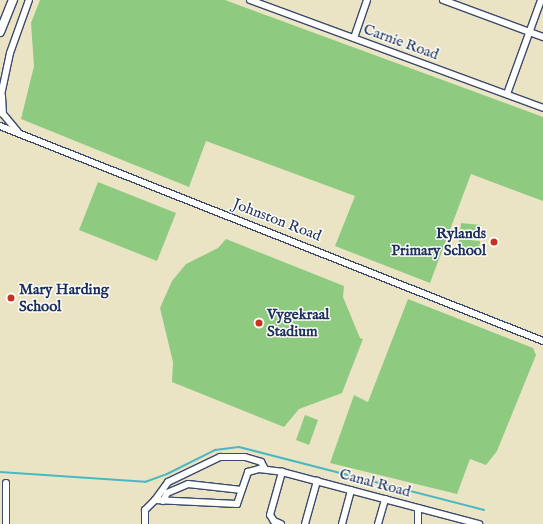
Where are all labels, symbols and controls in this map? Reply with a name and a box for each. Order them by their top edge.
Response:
street label: Carnie Road [361,20,441,64]
street label: Johnston Road [230,195,324,245]
place label: Rylands Primary School [391,224,486,259]
marker: Rylands Primary School [489,237,499,247]
place label: Mary Harding School [19,280,109,315]
marker: Mary Harding School [6,293,16,303]
place label: Vygekraal Stadium [267,305,329,340]
marker: Vygekraal Stadium [254,318,264,328]
street label: Canal Road [337,465,413,501]

